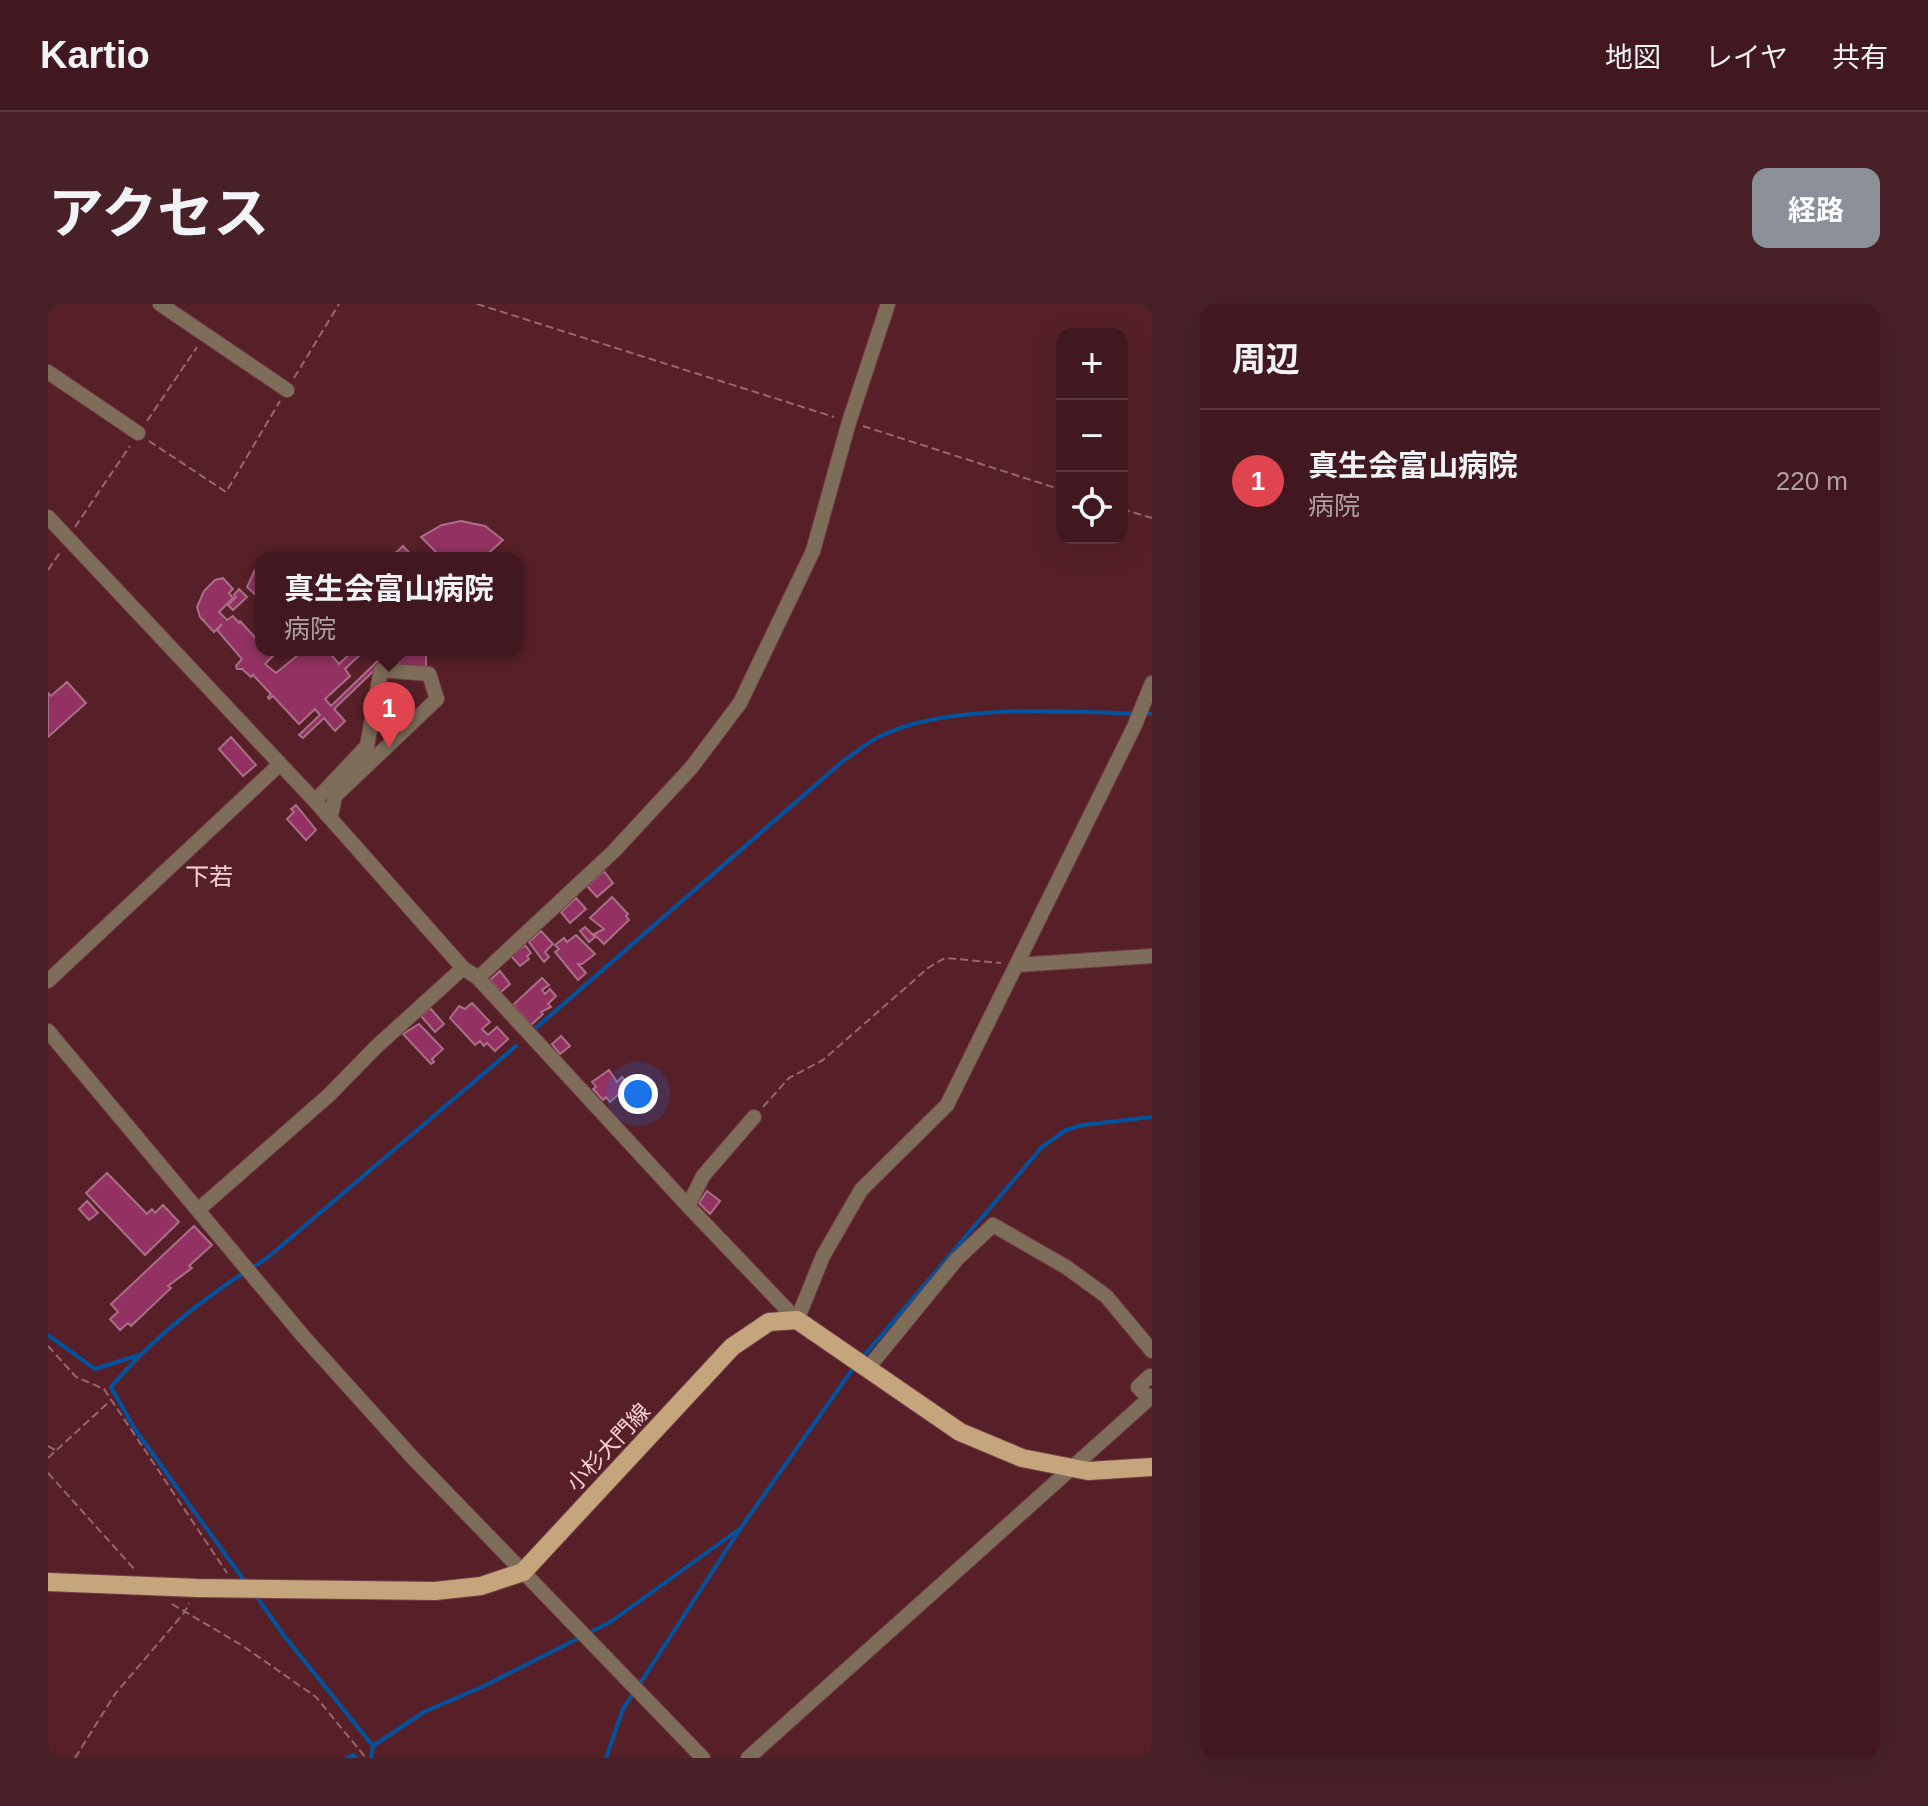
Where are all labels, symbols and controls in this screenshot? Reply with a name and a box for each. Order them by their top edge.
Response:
text: Kartio [40,34,150,76]
text: 地図 [1605,42,1661,73]
text: レイヤ [1705,42,1788,73]
text: 共有 [1832,42,1888,73]
button: 経路 [1752,168,1880,248]
text: アクセス [48,182,269,245]
map controls [1056,328,1128,544]
button: + [1056,328,1128,400]
text: 周辺 [1232,340,1300,378]
button: − [1056,400,1128,472]
text: 真生会富山病院 [1308,449,1518,482]
text: 1 [1251,466,1265,496]
text: 220 m [1776,466,1848,496]
button: locate [1056,472,1128,544]
text: 病院 [1308,491,1360,521]
popup [255,552,523,656]
text: 真生会富山病院 [284,572,494,605]
text: 病院 [284,614,336,644]
pin: 1 [363,682,415,748]
district label: 下若 [185,863,233,890]
your location [618,1074,658,1114]
street label: 小杉大門線 [562,1399,655,1496]

